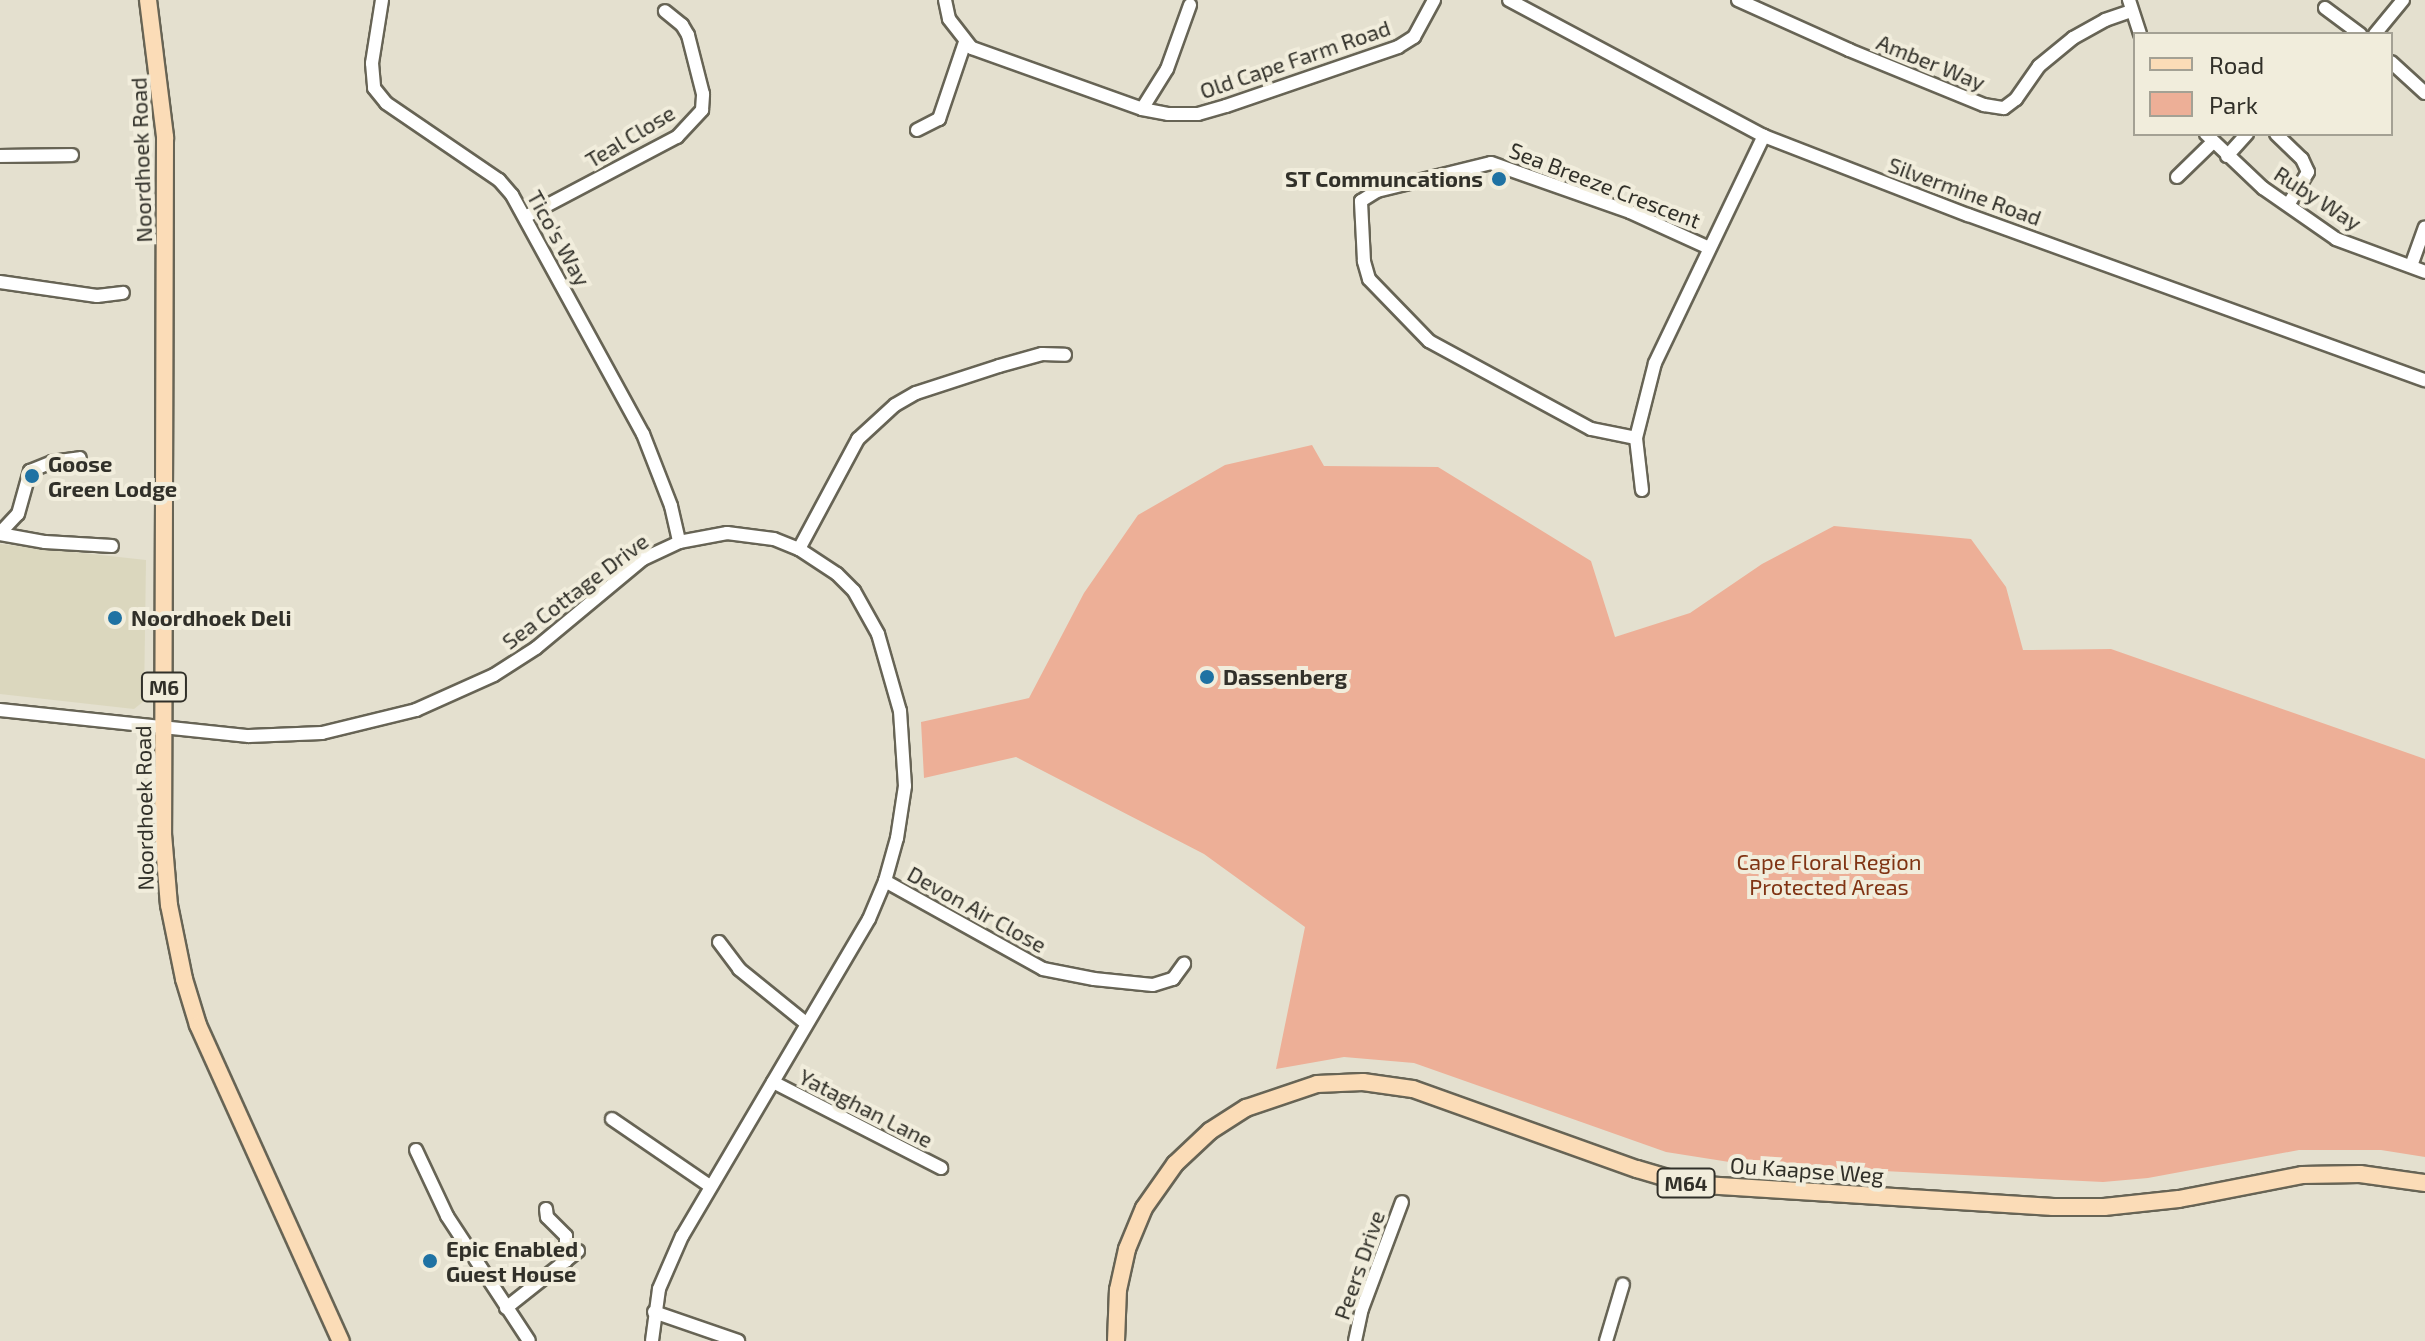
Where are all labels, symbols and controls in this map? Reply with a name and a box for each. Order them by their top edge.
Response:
street label: Old Cape Farm Road [1196,14,1394,104]
street label: Amber Way [1873,28,1989,96]
legend [2133,32,2393,136]
text: Road [2209,50,2264,79]
street label: Noordhoek Road [125,77,157,243]
text: Park [2209,90,2258,119]
street label: Teal Close [580,99,680,173]
street label: Sea Breeze Crescent [1506,136,1704,234]
street label: Silvermine Road [1885,151,2045,231]
street label: Ruby Way [2269,160,2367,236]
place label: ST Communcations [1284,166,1483,192]
marker: ST Communcations [1490,170,1508,188]
street label: Tico's Way [522,185,596,291]
place label: Goose Green Lodge [48,450,177,502]
marker: Goose Green Lodge [23,467,41,485]
street label: Sea Cottage Drive [497,527,653,655]
place label: Noordhoek Deli [131,605,292,631]
marker: Noordhoek Deli [106,609,124,627]
place label: Dassenberg [1223,664,1347,690]
marker: Dassenberg [1198,668,1216,686]
road number: M6 [140,671,188,703]
street label: Noordhoek Road [129,725,159,891]
park label: Cape Floral Region Protected Areas [1736,848,1922,900]
street label: Devon Air Close [903,860,1051,958]
street label: Yataghan Lane [795,1063,937,1153]
street label: Ou Kaapse Weg [1729,1151,1885,1189]
road number: M64 [1656,1167,1716,1199]
street label: Peers Drive [1328,1207,1390,1323]
place label: Epic Enabled Guest House [446,1235,578,1286]
marker: Epic Enabled Guest House [421,1252,439,1270]

